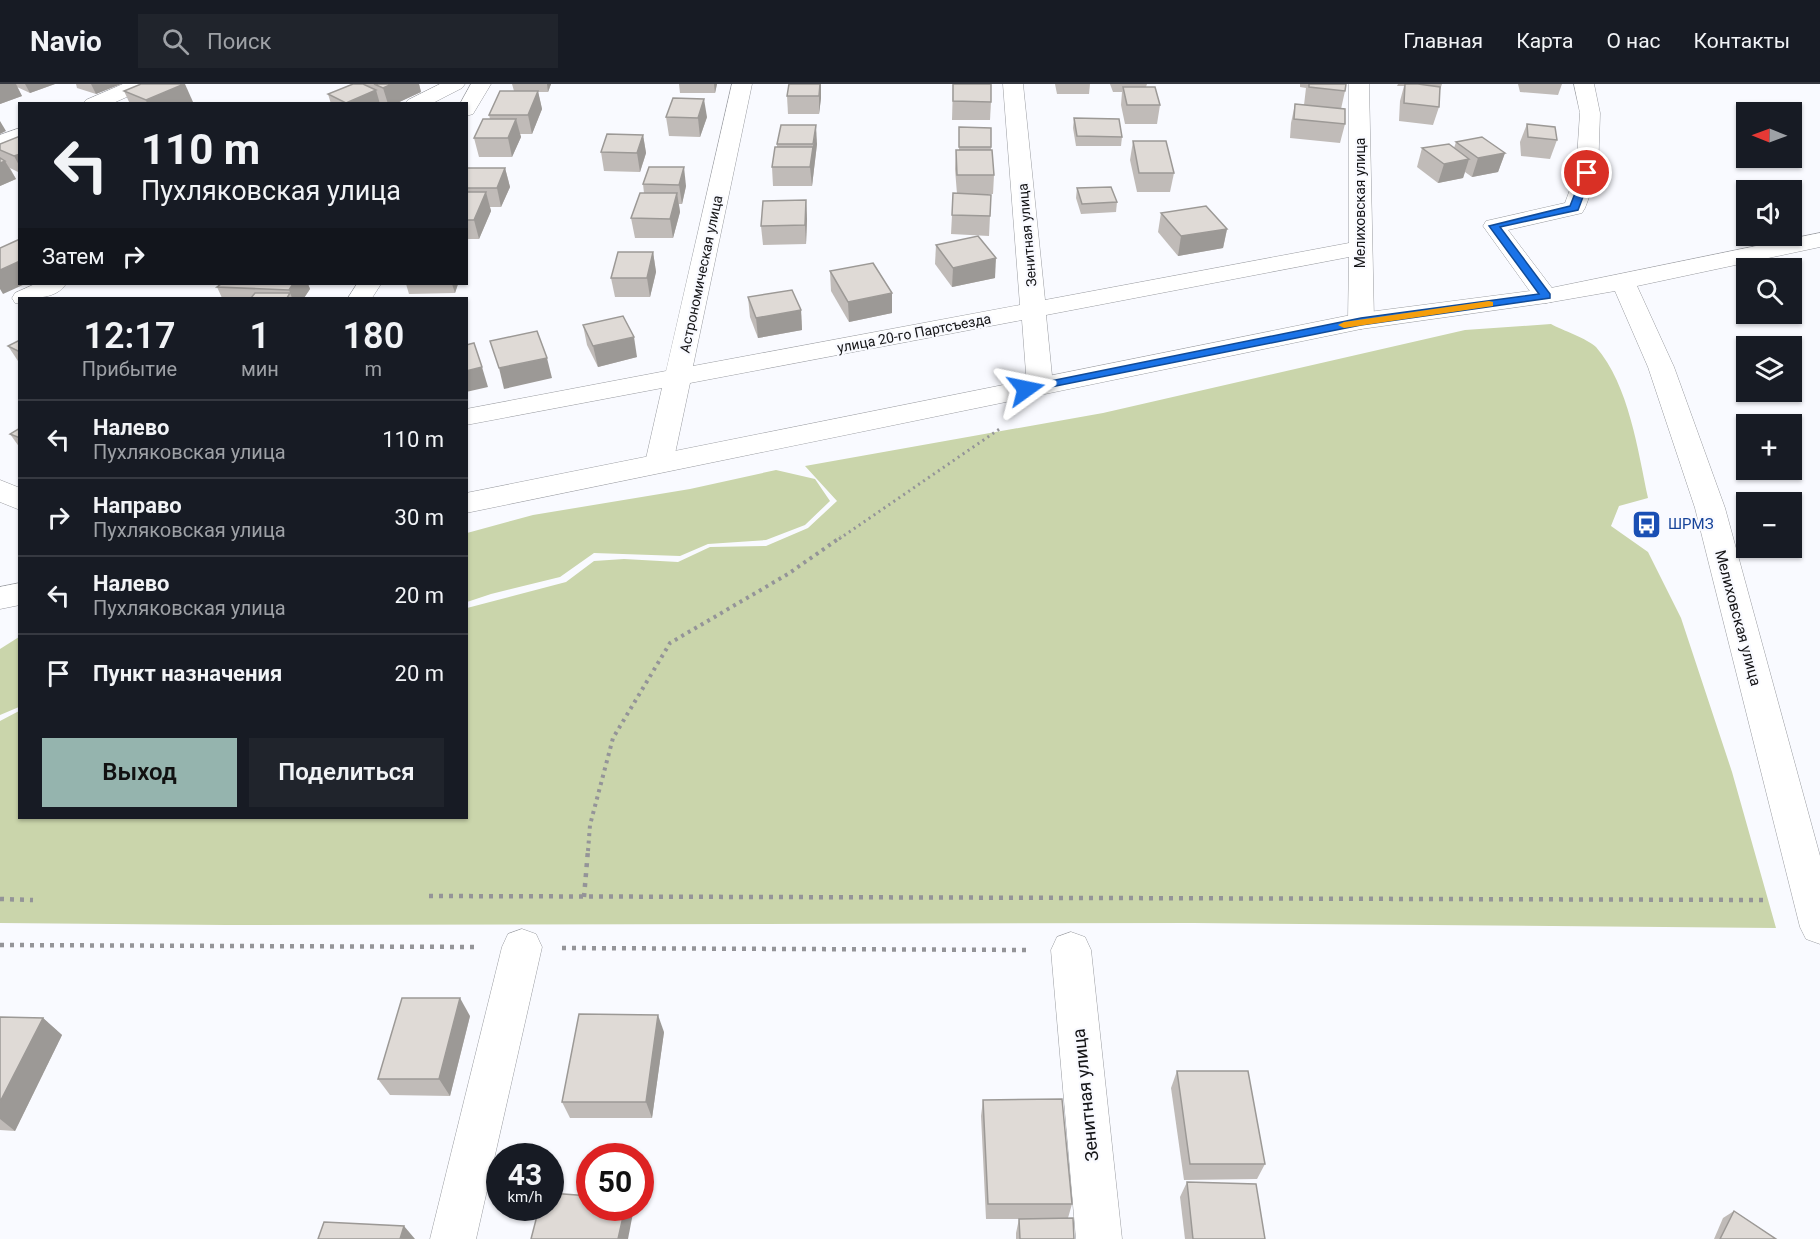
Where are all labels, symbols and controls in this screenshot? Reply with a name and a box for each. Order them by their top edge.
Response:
search box [138,14,558,68]
text: Navio [30,25,102,58]
icon: search [159,25,192,58]
text: Поиск [207,29,271,54]
text: Главная [1403,29,1483,53]
text: Карта [1516,29,1573,53]
text: О нас [1606,29,1661,53]
text: Контакты [1694,29,1790,53]
north arrow [1736,102,1802,168]
map controls [1736,102,1802,558]
text: 110 m [141,125,260,174]
icon: left [42,126,120,204]
street label: Мелиховская улица [1352,138,1368,268]
pin [1561,147,1612,198]
icon: arrive [1570,156,1603,189]
text: Пухляковская улица [141,175,401,207]
button: sound [1736,180,1802,246]
street label: Зенитная улица [1015,183,1039,287]
street label: Астрономическая улица [676,194,726,354]
icon: right [117,240,150,273]
text: Затем [42,244,105,269]
button: search [1736,258,1802,324]
street label: улица 20-го Партсъезда [836,310,992,356]
text: 12:17 [83,315,175,357]
text: 1 [250,315,270,357]
text: 180 [343,315,404,357]
button: layers [1736,336,1802,402]
text: Прибытие [82,357,177,381]
text: мин [241,357,279,381]
text: m [365,357,382,381]
position arrow [994,357,1058,421]
button: + [1736,414,1802,480]
text: Налево [93,415,170,440]
icon: left [42,423,75,456]
text: 110 m [382,427,444,452]
text: Пухляковская улица [93,440,286,464]
button: − [1736,492,1802,558]
text: Направо [93,493,182,518]
icon: right [42,501,75,534]
text: 30 m [395,505,444,530]
bus stop icon: ШРМЗ [1631,508,1663,540]
place label: ШРМЗ [1668,515,1714,533]
text: Пухляковская улица [93,518,286,542]
street label: Мелиховская улица [1711,548,1765,688]
text: Налево [93,571,170,596]
icon: left [42,579,75,612]
text: 20 m [395,583,444,608]
text: Пухляковская улица [93,596,286,620]
icon: arrive [42,657,75,690]
text: Пункт назначения [93,661,282,686]
text: 20 m [395,661,444,686]
button: Выход [42,738,237,807]
button: Поделиться [249,738,444,807]
street label: Зенитная улица [1068,1027,1102,1163]
speed limit sign: 50 [576,1143,654,1221]
text: 43 [508,1157,542,1192]
text: km/h [507,1188,543,1206]

